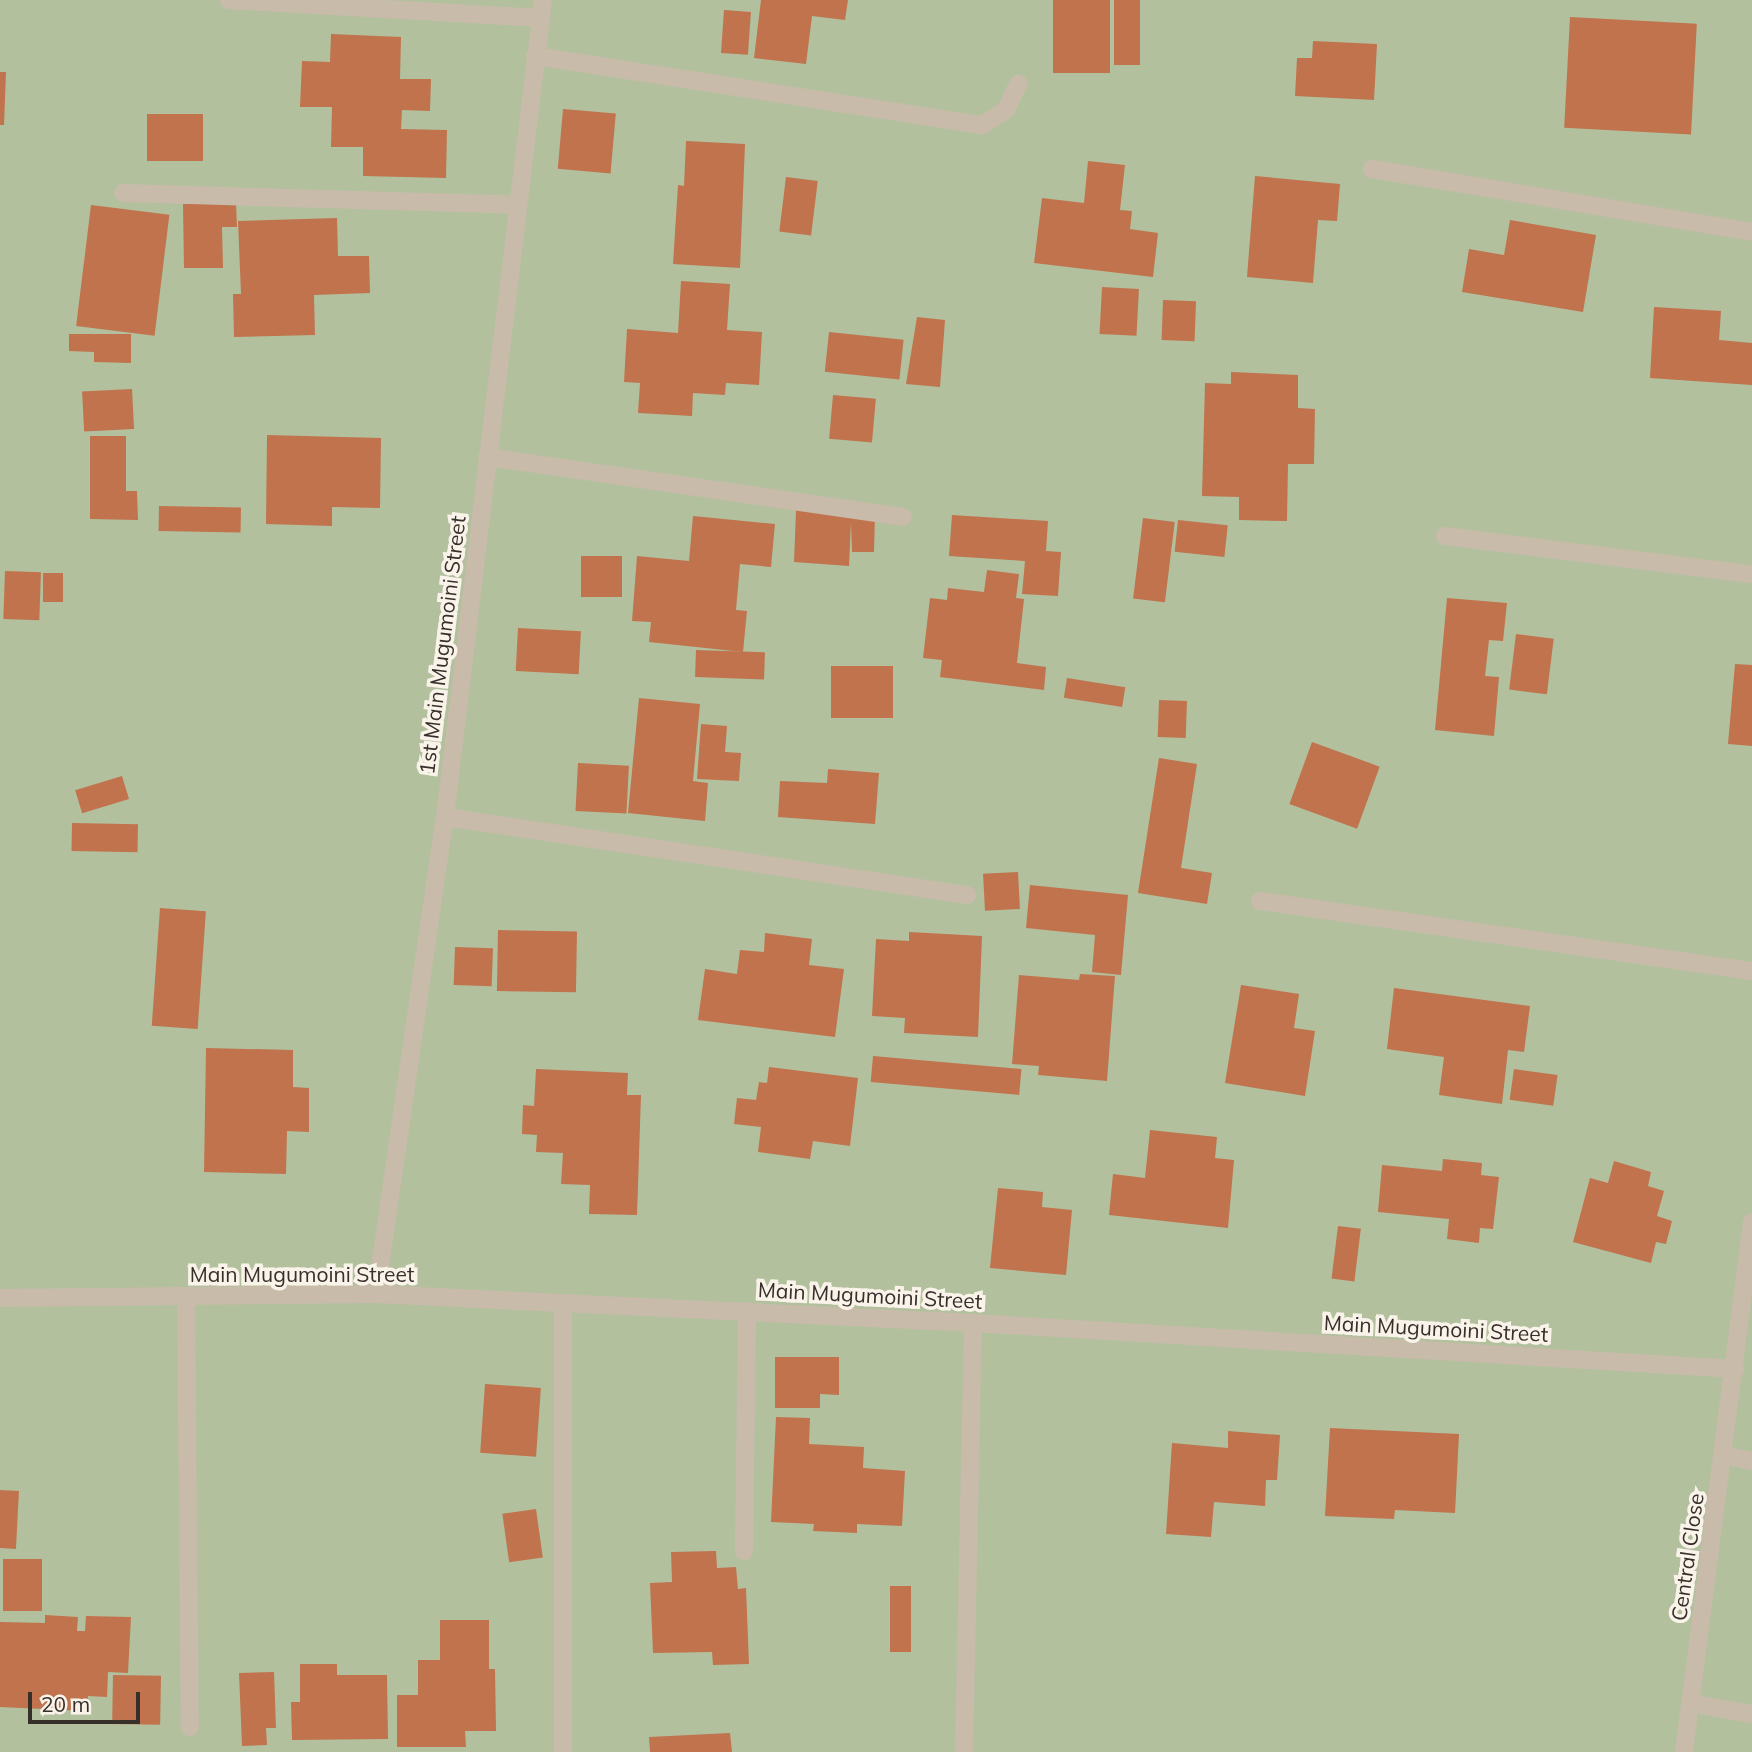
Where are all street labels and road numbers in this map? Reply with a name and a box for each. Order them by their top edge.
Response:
street label: 1st Main Mugumoini Street [414,514,470,776]
street label: Main Mugumoini Street [190,1261,414,1287]
street label: Main Mugumoini Street [757,1277,983,1313]
street label: Main Mugumoini Street [1323,1310,1549,1346]
street label: Central Close [1666,1492,1708,1622]

